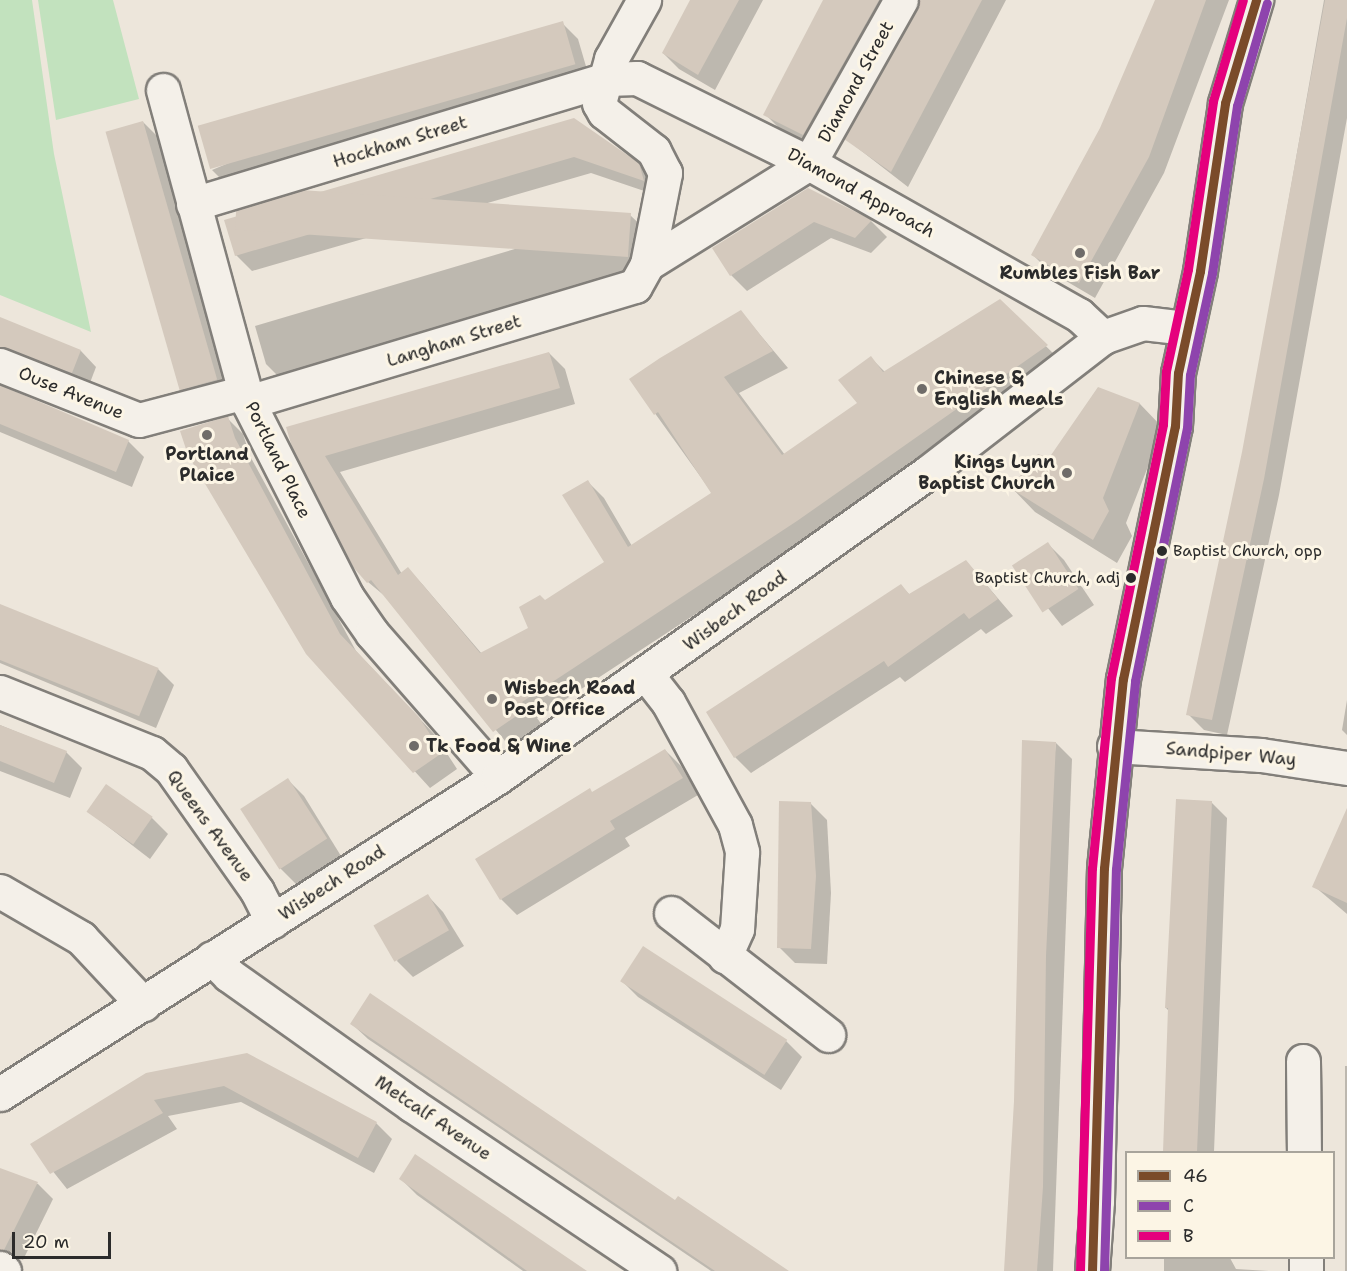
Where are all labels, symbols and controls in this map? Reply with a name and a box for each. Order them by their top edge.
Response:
street label: Diamond Street [814,17,898,147]
street label: Hockham Street [330,111,470,173]
street label: Diamond Approach [783,143,939,243]
marker: Rumbles Fish Bar [1073,246,1087,260]
place label: Rumbles Fish Bar [1000,262,1160,284]
street label: Langham Street [384,310,524,372]
street label: Ouse Avenue [15,362,127,424]
place label: Chinese & English meals [934,368,1064,410]
marker: Chinese & English meals [915,382,929,396]
street label: Portland Place [240,398,316,522]
marker: Portland Plaice [200,428,214,442]
place label: Portland Plaice [165,444,249,486]
place label: Kings Lynn Baptist Church [918,452,1055,494]
marker: Kings Lynn Baptist Church [1060,466,1074,480]
place label: Baptist Church, opp [1173,541,1322,561]
marker: Baptist Church, opp [1156,545,1168,557]
street label: Wisbech Road [679,566,791,656]
place label: Baptist Church, adj [975,568,1120,588]
marker: Baptist Church, adj [1125,572,1137,584]
place label: Wisbech Road Post Office [504,678,635,720]
marker: Wisbech Road Post Office [485,692,499,706]
place label: Tk Food & Wine [426,735,572,757]
street label: Sandpiper Way [1165,738,1297,770]
marker: Tk Food & Wine [407,739,421,753]
street label: Queens Avenue [162,766,258,886]
street label: Wisbech Road [275,841,389,925]
street label: Metcalf Avenue [371,1071,495,1165]
legend [1125,1151,1335,1259]
text: 46 [1183,1164,1208,1188]
text: C [1183,1194,1194,1218]
scale bar [15,1220,114,1258]
text: B [1183,1224,1194,1248]
text: 20 m [23,1230,69,1254]

